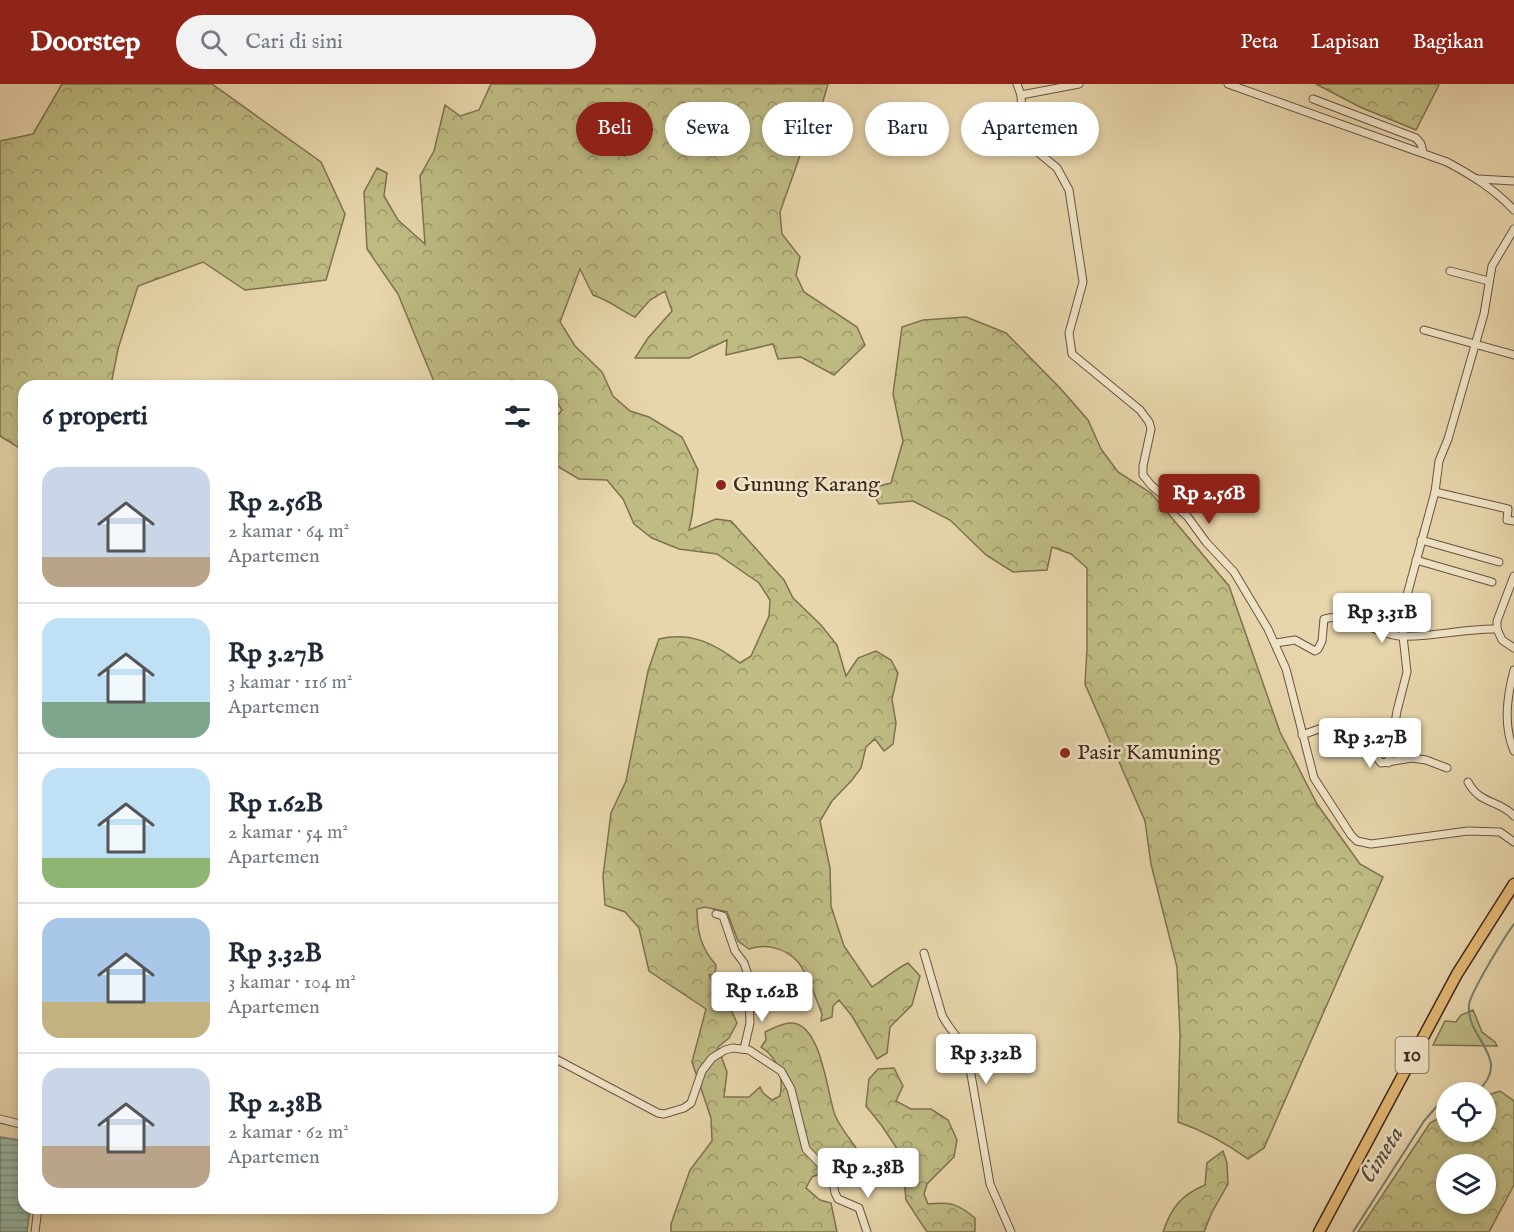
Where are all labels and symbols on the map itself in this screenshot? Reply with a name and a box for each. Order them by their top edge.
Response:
place label: Gunung Karang [733,471,881,499]
pin: Rp 2.56B [1147,474,1271,525]
marker: Gunung Karang [714,478,728,492]
pin: Rp 3.31B [1320,593,1444,644]
pin: Rp 3.27B [1308,718,1432,769]
place label: Pasir Kamuning [1077,739,1222,767]
marker: Pasir Kamuning [1058,746,1072,760]
pin: Rp 1.62B [700,972,824,1023]
pin: Rp 3.32B [924,1034,1048,1085]
road number: 10 [1396,1037,1428,1073]
water label: Cimeta [1353,1121,1411,1189]
pin: Rp 2.38B [806,1148,930,1199]

